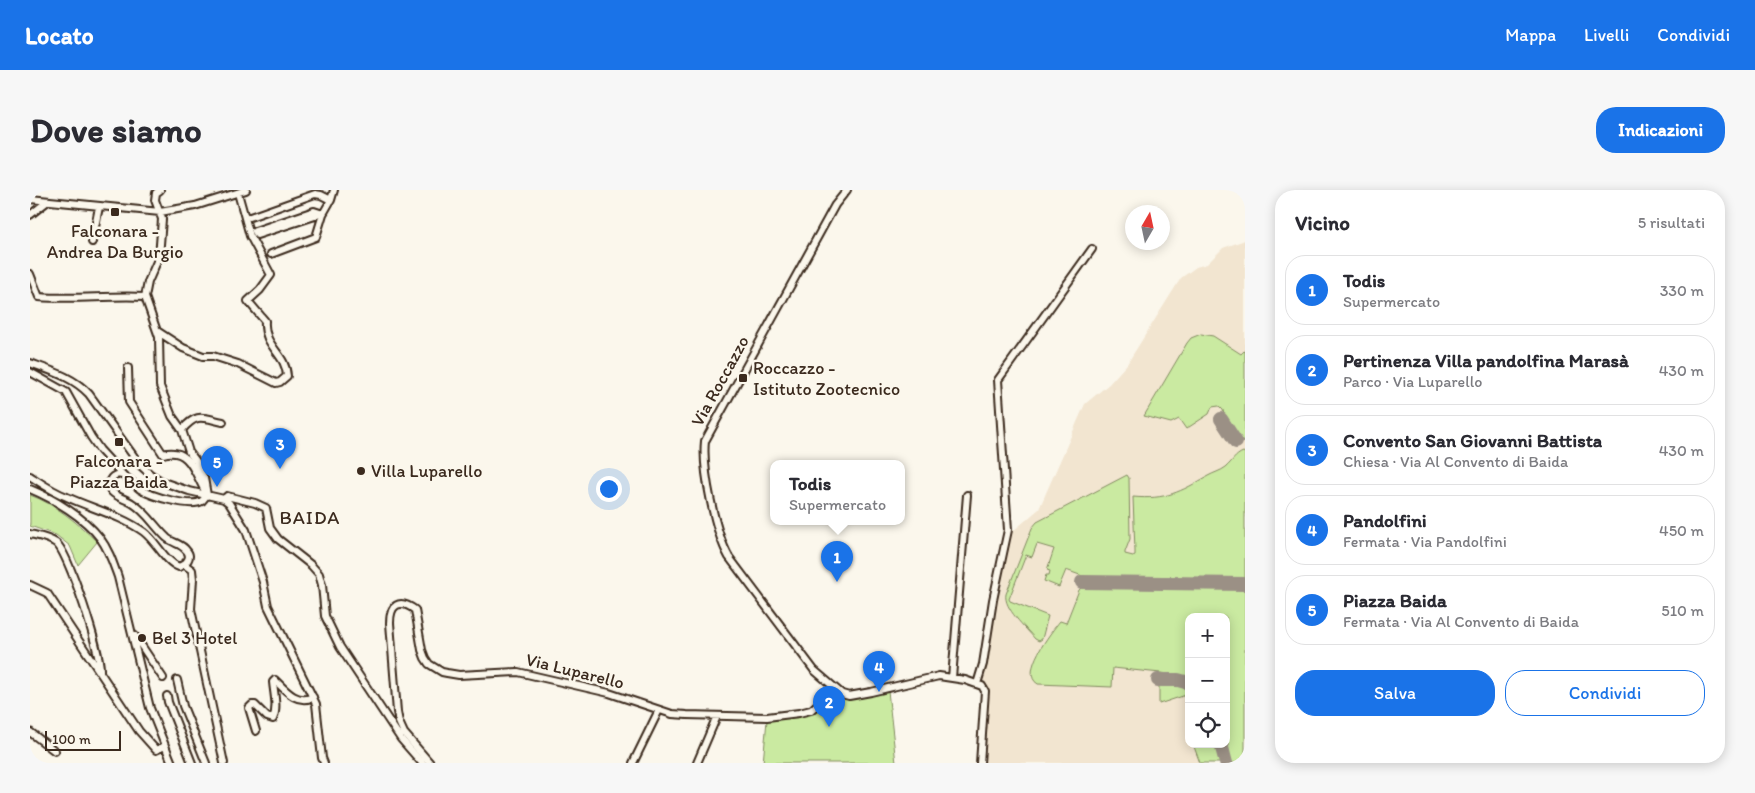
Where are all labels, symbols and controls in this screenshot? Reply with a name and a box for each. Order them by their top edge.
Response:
text: Locato [25,21,94,50]
text: Mappa [1505,24,1556,46]
text: Livelli [1584,24,1629,46]
text: Condividi [1657,24,1730,46]
button: Indicazioni [1596,107,1725,153]
text: Dove siamo [30,109,202,151]
north arrow [1125,205,1170,250]
marker: Falconara - Andrea Da Burgio [109,206,121,218]
text: Vicino [1295,210,1350,235]
text: 5 risultati [1638,213,1705,232]
place label: Falconara - Andrea Da Burgio [47,220,183,263]
text: Todis [1343,269,1385,292]
text: 1 [1308,281,1316,300]
text: 330 m [1660,281,1704,300]
text: Supermercato [1343,292,1440,311]
street label: Via Roccazzo [686,332,754,430]
text: Pertinenza Villa pandolfina Marasà [1343,349,1629,372]
place label: Roccazzo - Istituto Zootecnico [753,357,900,400]
text: 2 [1308,361,1316,380]
text: 430 m [1659,361,1704,380]
marker: Roccazzo - Istituto Zootecnico [737,372,749,384]
text: Parco · Via Luparello [1343,372,1482,391]
pin: 3 [264,428,296,469]
text: Convento San Giovanni Battista [1343,429,1602,452]
marker: Falconara - Piazza Baida [113,436,125,448]
text: 3 [1308,441,1316,460]
text: 430 m [1659,441,1704,460]
pin: 5 [201,446,233,487]
place label: Falconara - Piazza Baida [70,450,169,493]
text: Chiesa · Via Al Convento di Baida [1343,452,1568,471]
place label: Villa Luparello [371,460,482,482]
popup [770,460,905,525]
marker: Villa Luparello [355,465,367,477]
text: Todis [789,472,831,495]
your location [596,476,622,502]
text: Supermercato [789,495,886,514]
district label: BAIDA [279,506,341,529]
text: Pandolfini [1343,509,1427,532]
text: 4 [1307,521,1317,540]
text: 450 m [1659,521,1704,540]
text: Fermata · Via Pandolfini [1343,532,1507,551]
pin: 1 [821,541,853,582]
text: Piazza Baida [1343,589,1447,612]
text: 5 [1308,601,1316,620]
text: 510 m [1661,601,1704,620]
text: Fermata · Via Al Convento di Baida [1343,612,1579,631]
map controls [1185,613,1230,748]
button: + [1185,613,1230,658]
place label: Bel 3 Hotel [152,627,237,649]
marker: Bel 3 Hotel [136,632,148,644]
street label: Via Luparello [523,648,627,694]
pin: 4 [863,651,895,692]
button: − [1185,658,1230,703]
button: Salva [1295,670,1495,716]
button: Condividi [1505,670,1705,716]
pin: 2 [813,686,845,727]
button: locate [1185,703,1230,748]
scale bar [45,728,121,751]
text: 100 m [52,731,91,748]

